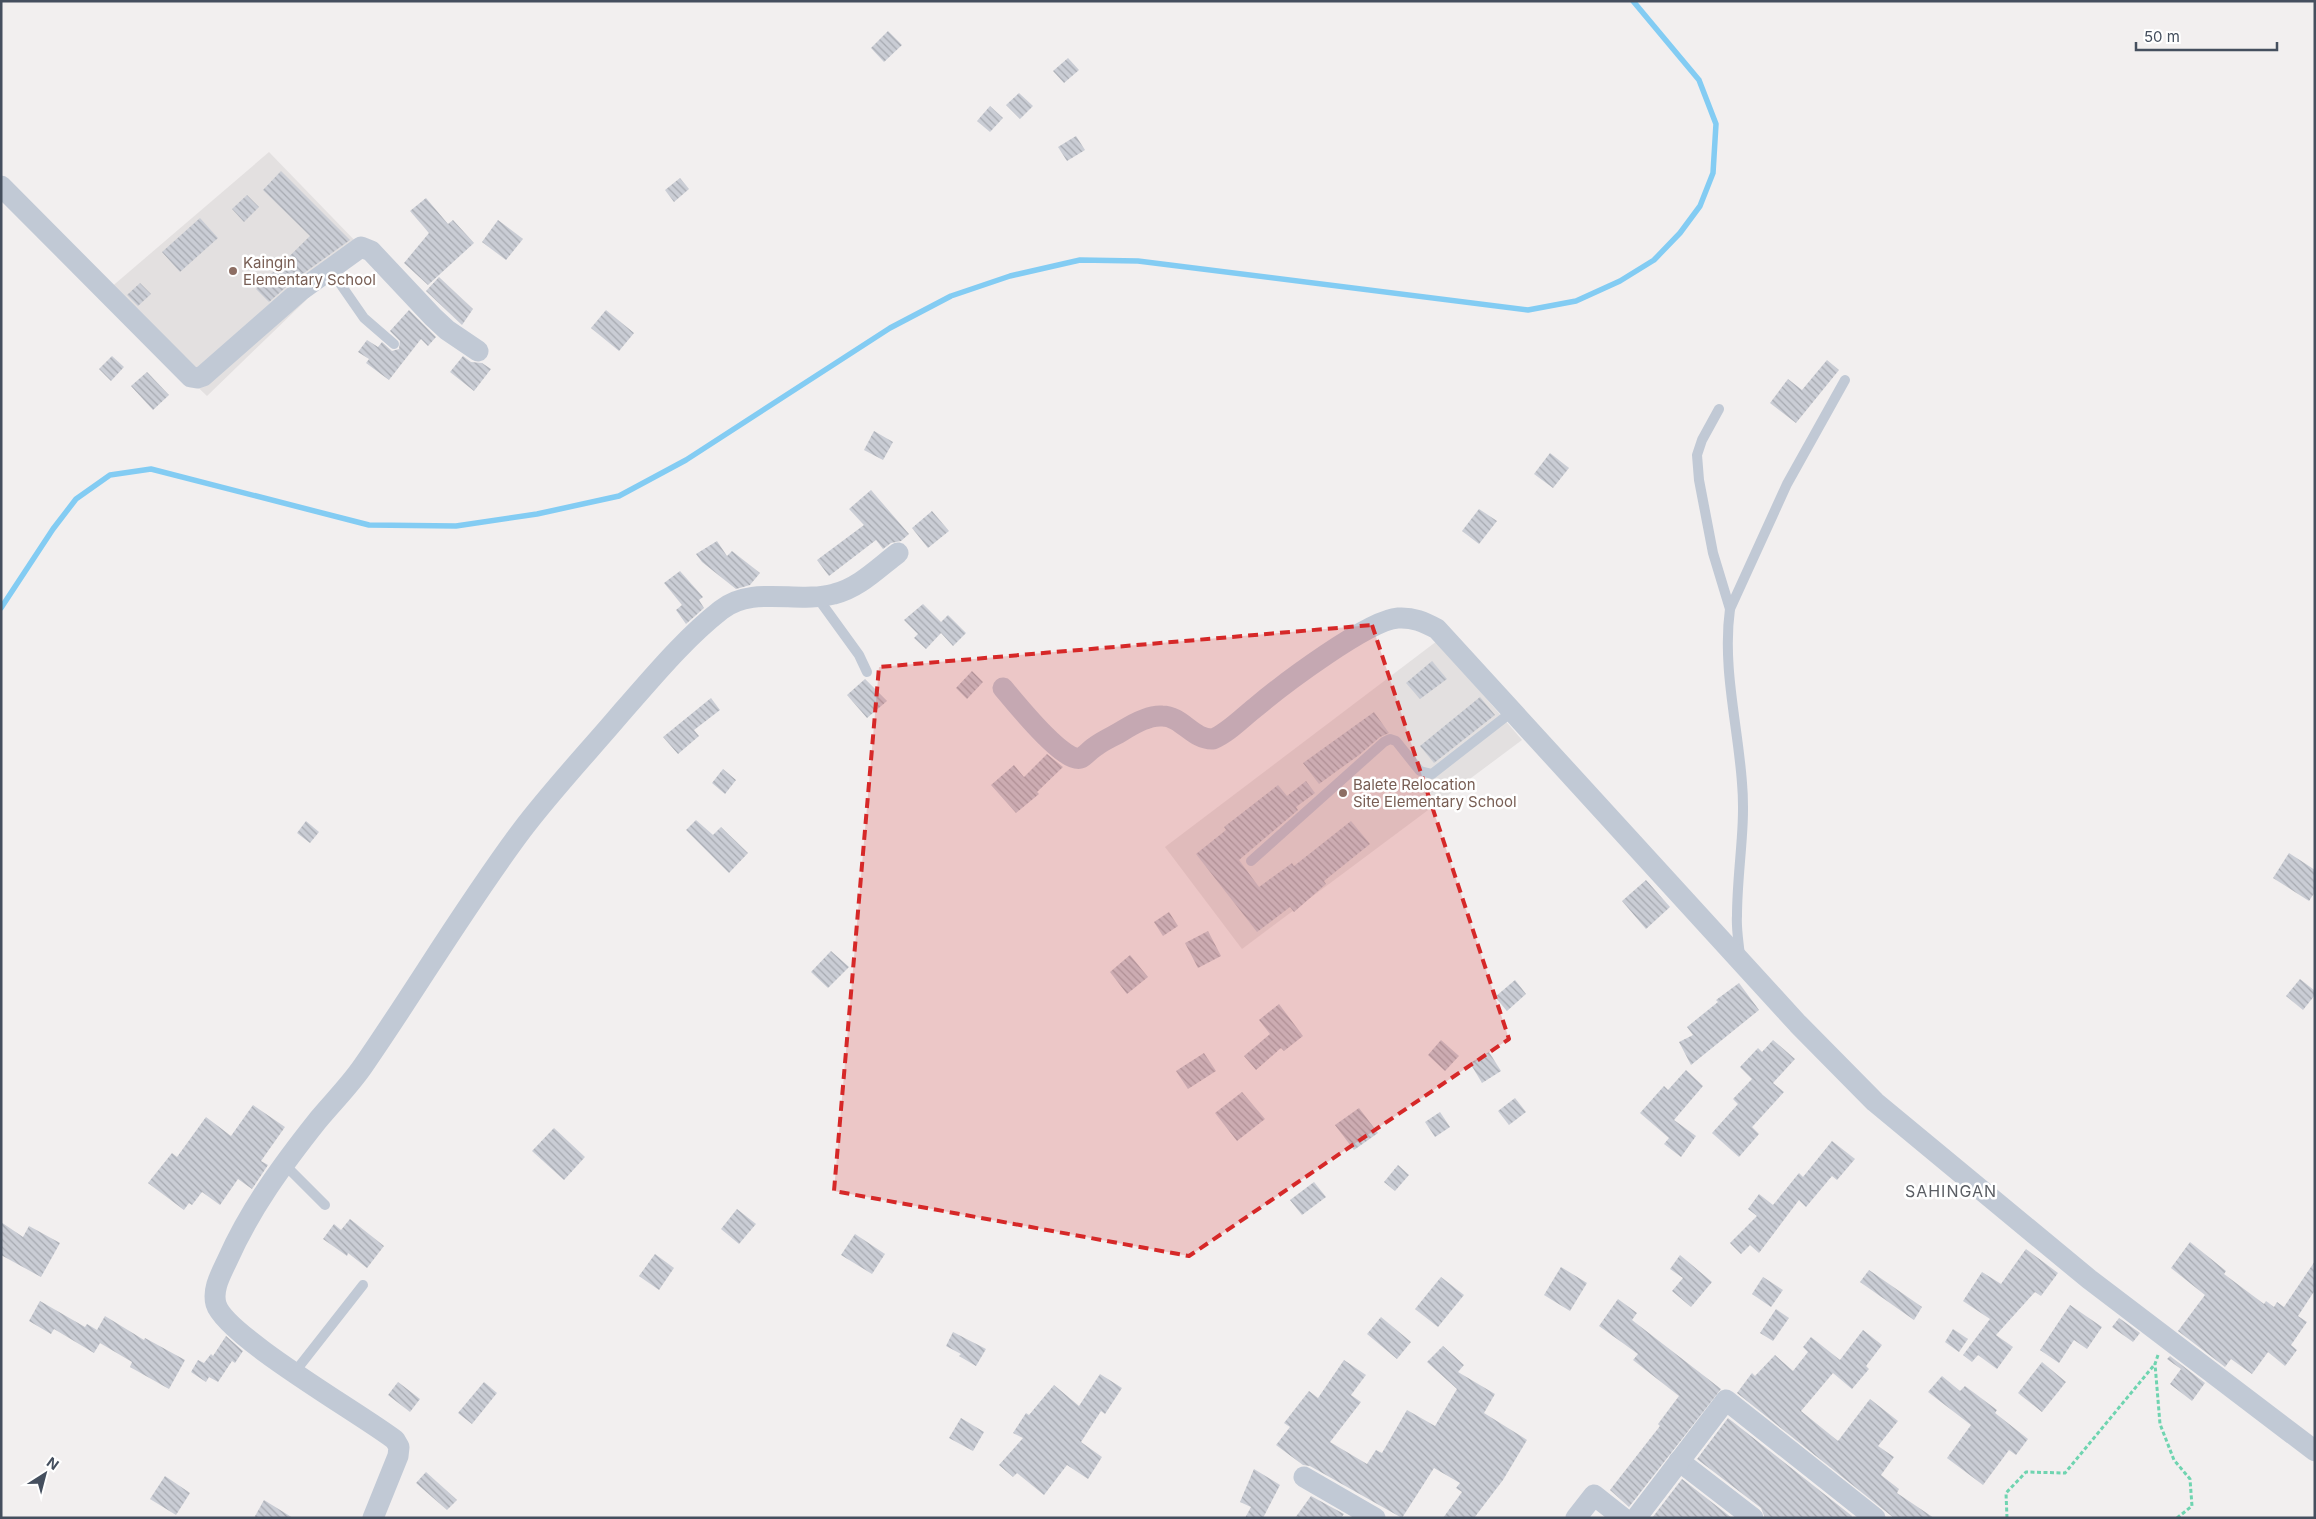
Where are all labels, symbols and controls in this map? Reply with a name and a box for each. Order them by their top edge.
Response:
scale bar [2136,20,2277,52]
text: 50 m [2144,27,2180,46]
place label: Kaingin Elementary School [243,253,376,289]
marker: Kaingin Elementary School [227,265,239,277]
place label: Balete Relocation Site Elementary School [1353,775,1517,811]
marker: Balete Relocation Site Elementary School [1337,787,1349,799]
district label: SAHINGAN [1905,1181,1997,1201]
north arrow [20,1449,70,1499]
text: N [44,1453,62,1473]

